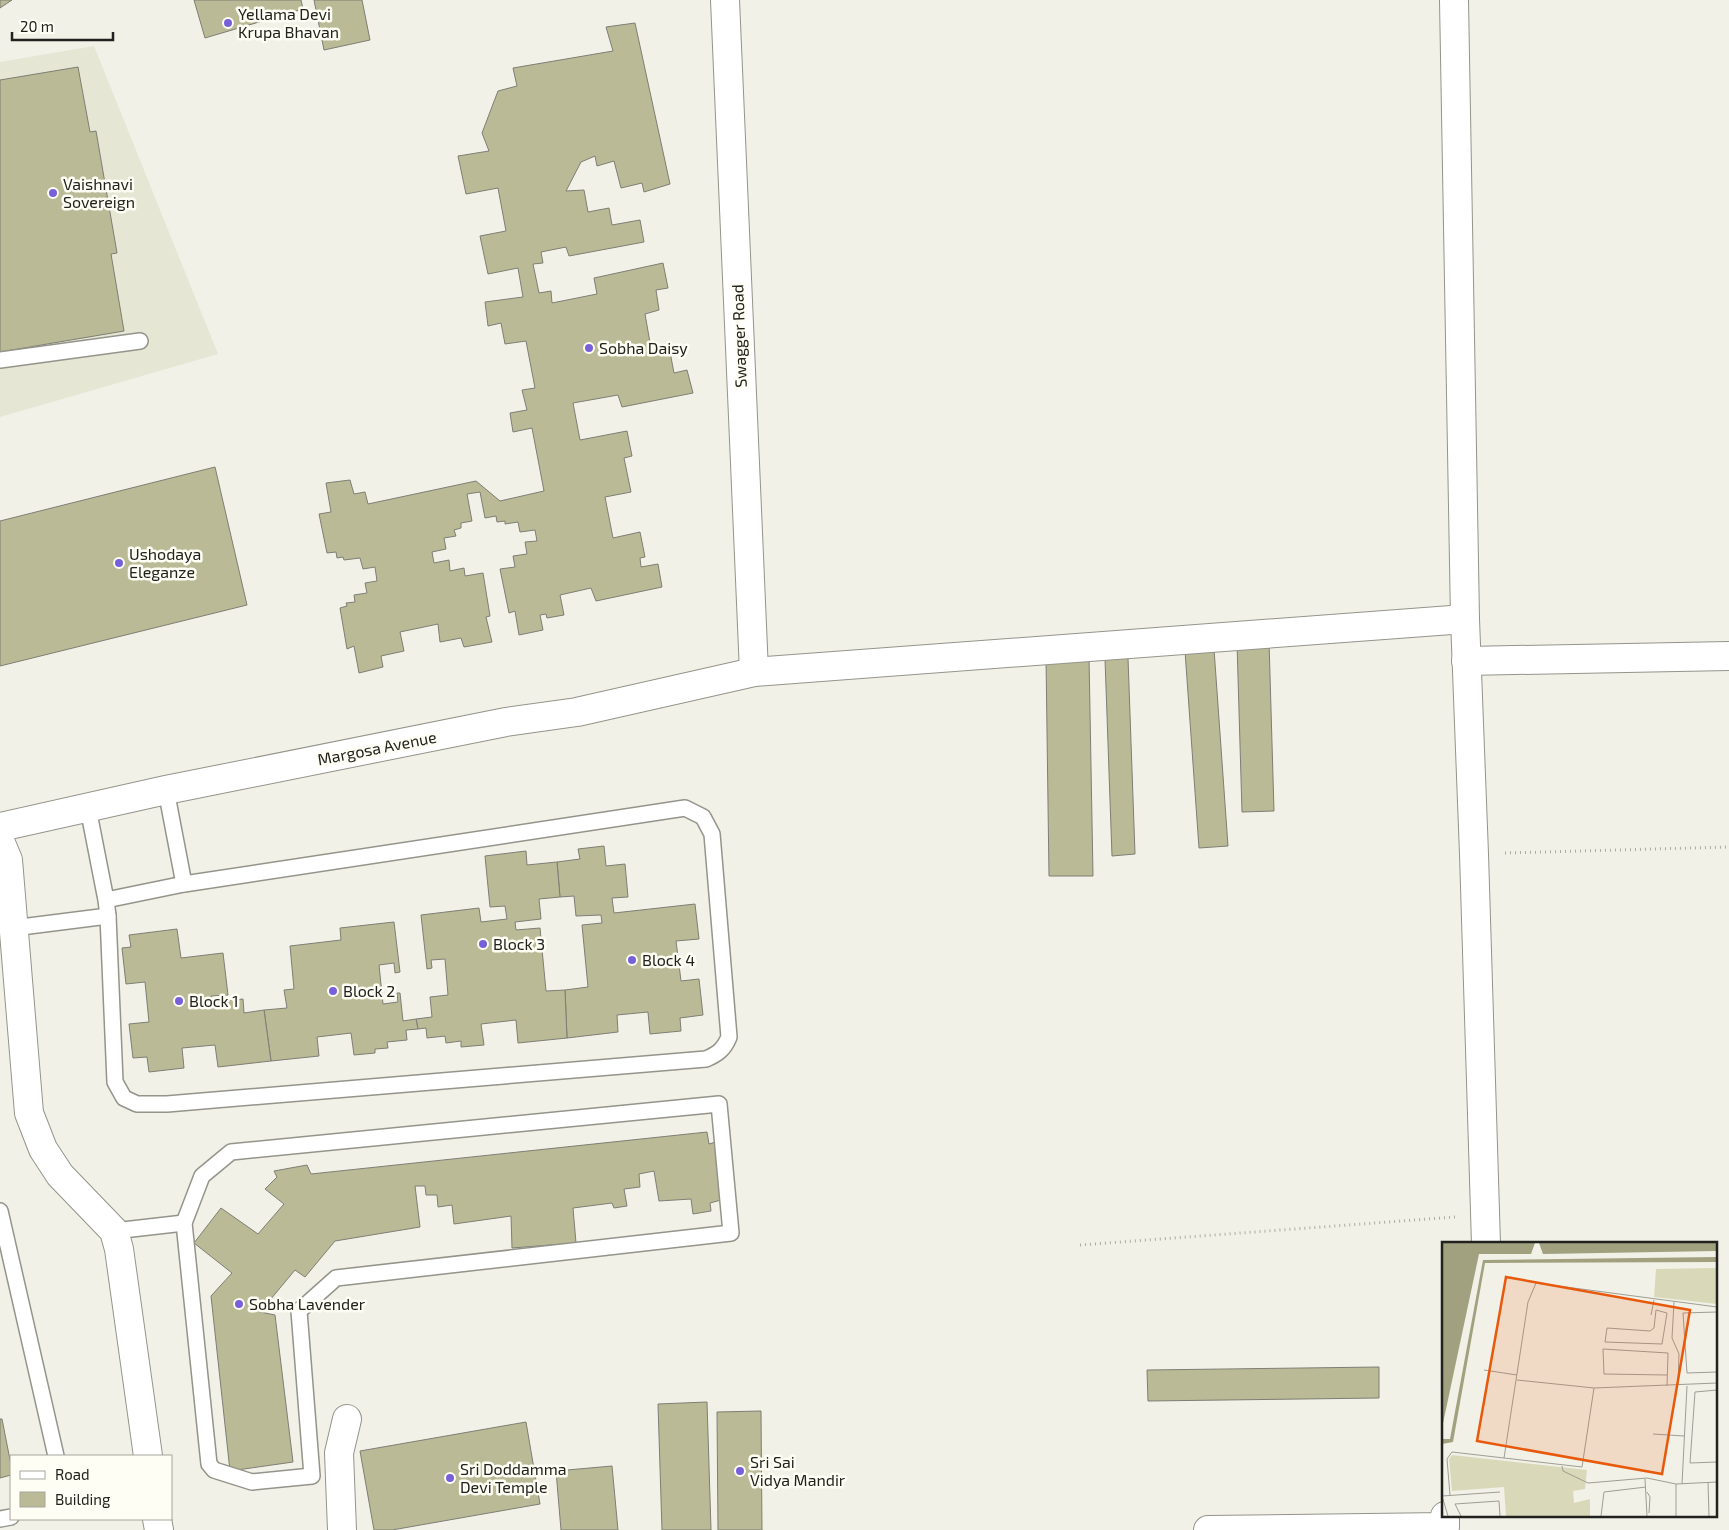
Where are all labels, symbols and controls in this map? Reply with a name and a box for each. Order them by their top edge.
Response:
place label: Yellama Devi Krupa Bhavan [238,4,339,41]
scale bar [12,10,114,42]
text: 20 m [20,17,54,35]
marker: Yellama Devi Krupa Bhavan [222,17,234,29]
place label: Vaishnavi Sovereign [63,174,135,211]
marker: Vaishnavi Sovereign [47,187,59,199]
street label: Swagger Road [727,284,750,388]
place label: Sobha Daisy [599,338,688,357]
marker: Sobha Daisy [583,342,595,354]
place label: Ushodaya Eleganze [129,544,201,581]
marker: Ushodaya Eleganze [113,557,125,569]
street label: Margosa Avenue [316,727,438,768]
place label: Block 3 [493,934,545,953]
marker: Block 3 [477,938,489,950]
place label: Block 4 [642,950,695,969]
marker: Block 4 [626,954,638,966]
place label: Block 2 [343,981,395,1000]
marker: Block 2 [327,985,339,997]
place label: Block 1 [189,991,239,1010]
marker: Block 1 [173,995,185,1007]
inset map [1442,1242,1716,1518]
place label: Sobha Lavender [249,1294,366,1313]
marker: Sobha Lavender [233,1298,245,1310]
place label: Sri Sai Vidya Mandir [750,1452,846,1489]
legend [10,1455,172,1520]
place label: Sri Doddamma Devi Temple [460,1459,567,1496]
text: Road [55,1465,90,1483]
marker: Sri Sai Vidya Mandir [734,1465,746,1477]
marker: Sri Doddamma Devi Temple [444,1472,456,1484]
text: Building [55,1490,111,1508]

